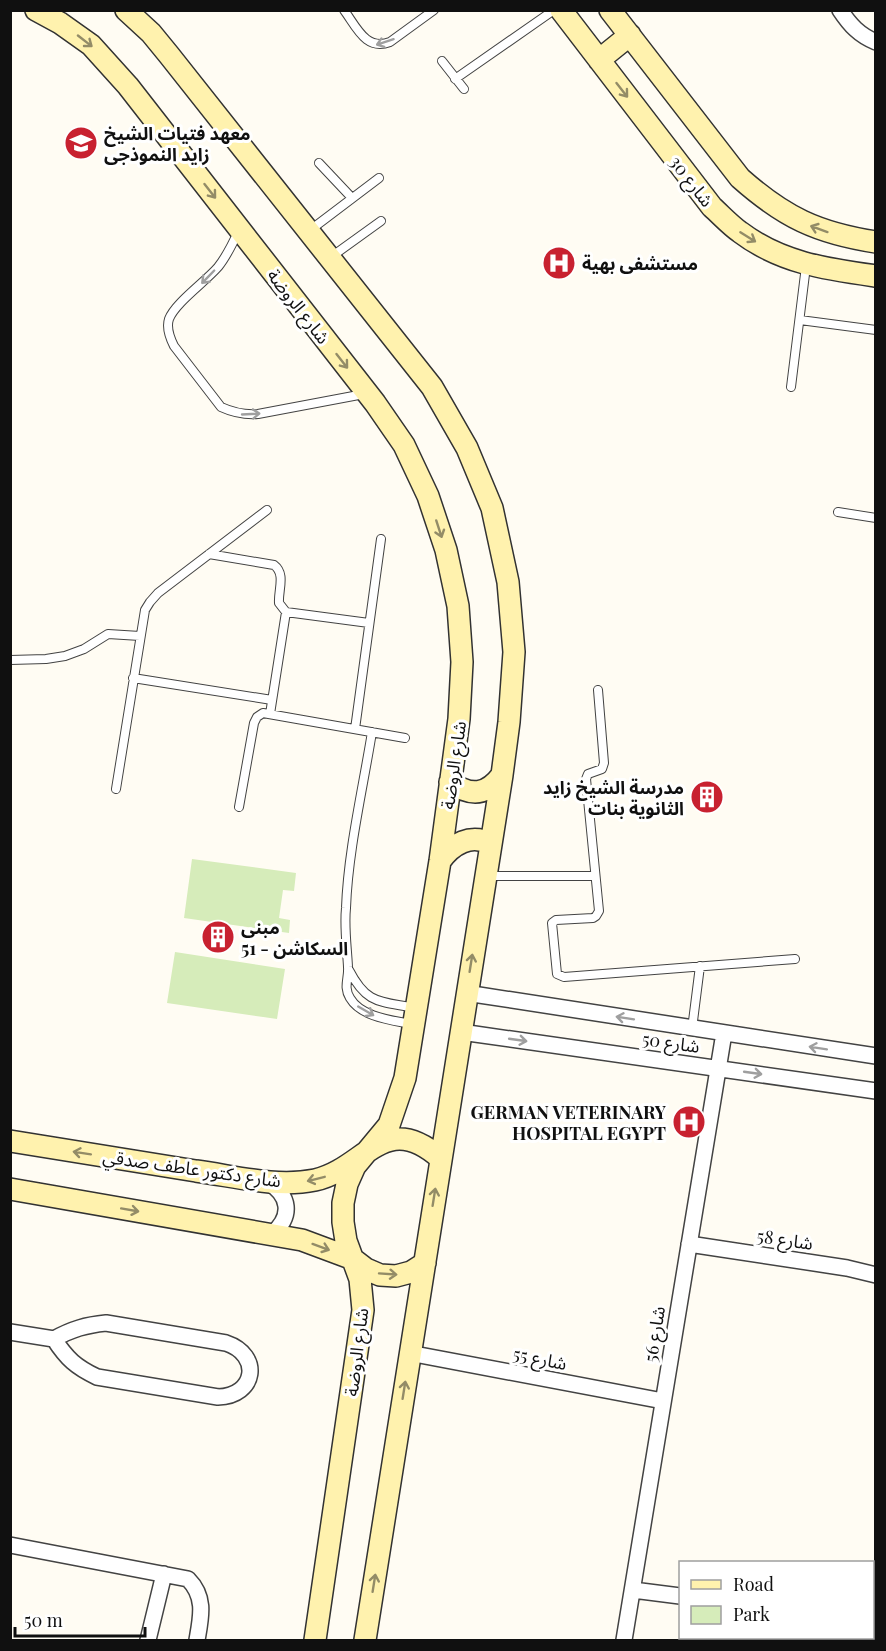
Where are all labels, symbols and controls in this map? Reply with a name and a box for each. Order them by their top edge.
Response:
one-way arrow [77,35,93,48]
one-way arrow [376,37,395,48]
one-way arrow [616,82,628,98]
place label: معهد فتيات الشيخ زايد النموذجى [104,121,251,166]
school or university icon: معهد فتيات الشيخ زايد النموذجى [63,125,99,161]
street label: شارع 30 [662,151,719,213]
one-way arrow [203,183,216,199]
one-way arrow [810,222,829,233]
one-way arrow [740,231,757,244]
hospital icon: مستشفى بهية [541,245,577,281]
place label: مستشفى بهية [582,251,698,275]
street label: شارع الروضة [260,264,336,350]
one-way arrow [201,270,215,285]
one-way arrow [336,353,349,369]
one-way arrow [241,408,261,419]
one-way arrow [434,519,445,538]
street label: شارع الروضة [435,719,474,811]
place label: مدرسة الشيخ زايد الثانوية بنات [543,775,684,820]
building icon: مدرسة الشيخ زايد الثانوية بنات [689,779,725,815]
place label: مبنى السكاشن - 51 [241,915,348,960]
building icon: مبنى السكاشن - 51 [200,919,236,955]
one-way arrow [466,954,477,974]
one-way arrow [357,1005,374,1017]
one-way arrow [616,1012,635,1023]
street label: شارع 50 [640,1026,701,1061]
one-way arrow [508,1035,528,1046]
one-way arrow [808,1042,828,1053]
one-way arrow [743,1068,763,1079]
place label: GERMAN VETERINARY HOSPITAL EGYPT [471,1100,667,1145]
hospital icon: GERMAN VETERINARY HOSPITAL EGYPT [671,1104,707,1140]
street label: شارع دكتور عاطف صدقي [101,1144,283,1195]
one-way arrow [72,1147,92,1158]
one-way arrow [307,1173,326,1185]
one-way arrow [429,1188,440,1208]
one-way arrow [120,1204,140,1215]
street label: شارع 58 [755,1223,815,1258]
one-way arrow [312,1242,330,1253]
one-way arrow [378,1269,398,1280]
street label: شارع 56 [638,1304,673,1364]
street label: شارع الروضة [339,1307,376,1398]
street label: شارع 55 [510,1341,569,1378]
one-way arrow [398,1381,409,1400]
legend [679,1561,874,1639]
text: Road [733,1572,774,1596]
one-way arrow [368,1573,379,1593]
scale bar [15,1600,146,1638]
text: Park [733,1602,770,1626]
text: 50 m [24,1608,63,1632]

